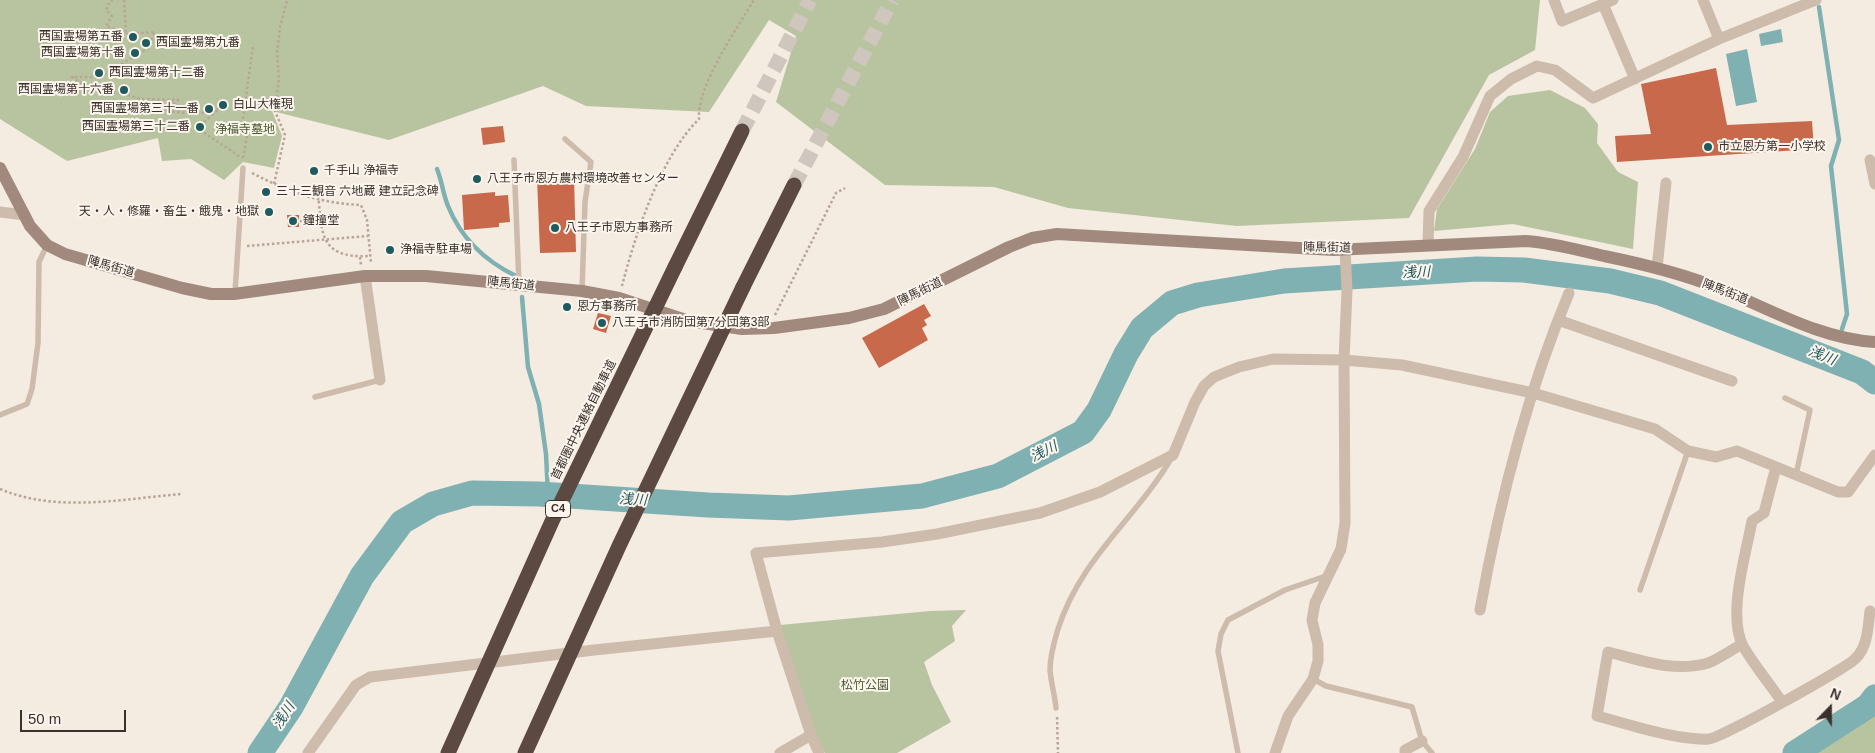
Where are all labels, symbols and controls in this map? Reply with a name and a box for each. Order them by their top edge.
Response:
place label: 西国霊場第五番 [39,30,123,44]
marker: 西国霊場第五番 [127,31,139,43]
place label: 西国霊場第九番 [156,36,240,50]
marker: 西国霊場第九番 [140,37,152,49]
place label: 西国霊場第十番 [41,46,125,60]
marker: 西国霊場第十番 [129,47,141,59]
place label: 西国霊場第十二番 [109,66,205,80]
marker: 西国霊場第十二番 [93,67,105,79]
place label: 西国霊場第十六番 [18,83,114,97]
marker: 西国霊場第十六番 [118,84,130,96]
place label: 白山大権現 [233,98,293,112]
marker: 白山大権現 [217,99,229,111]
place label: 西国霊場第三十一番 [91,102,199,116]
marker: 西国霊場第三十一番 [203,103,215,115]
place label: 西国霊場第三十二番 [82,120,190,134]
marker: 西国霊場第三十二番 [194,121,206,133]
park label: 浄福寺墓地 [215,123,275,137]
place label: 市立恩方第一小学校 [1718,140,1826,154]
marker: 市立恩方第一小学校 [1702,141,1714,153]
place label: 千手山 浄福寺 [324,164,399,178]
marker: 千手山 浄福寺 [308,165,320,177]
place label: 八王子市恩方農村環境改善センター [487,172,679,186]
marker: 八王子市恩方農村環境改善センター [471,173,483,185]
place label: 三十三観音 六地蔵 建立記念碑 [276,185,439,199]
marker: 三十三観音 六地蔵 建立記念碑 [260,186,272,198]
place label: 天・人・修羅・畜生・餓鬼・地獄 [79,205,259,219]
marker: 天・人・修羅・畜生・餓鬼・地獄 [263,206,275,218]
place label: 鐘撞堂 [303,214,339,228]
marker: 鐘撞堂 [287,215,299,227]
place label: 八王子市恩方事務所 [565,221,673,235]
marker: 八王子市恩方事務所 [549,222,561,234]
street label: 陣馬街道 [1303,240,1351,256]
place label: 浄福寺駐車場 [400,243,472,257]
marker: 浄福寺駐車場 [384,244,396,256]
street label: 陣馬街道 [86,253,136,281]
water label: 浅川 [1402,264,1430,282]
street label: 陣馬街道 [486,274,536,294]
street label: 陣馬街道 [895,275,945,309]
street label: 陣馬街道 [1700,277,1750,307]
place label: 恩方事務所 [577,300,637,314]
marker: 恩方事務所 [561,301,573,313]
place label: 八王子市消防団第7分団第3部 [612,316,769,330]
marker: 八王子市消防団第7分団第3部 [596,317,608,329]
water label: 浅川 [1806,343,1838,369]
street label: 首都圏中央連絡自動車道 [549,358,619,482]
water label: 浅川 [1028,438,1060,466]
water label: 浅川 [619,491,647,509]
road number: C4 [546,500,570,518]
park label: 松竹公園 [841,679,889,693]
north arrow [1805,683,1855,733]
text: N [1828,685,1843,703]
scale bar [22,700,129,732]
water label: 浅川 [269,700,299,732]
text: 50 m [28,710,61,727]

